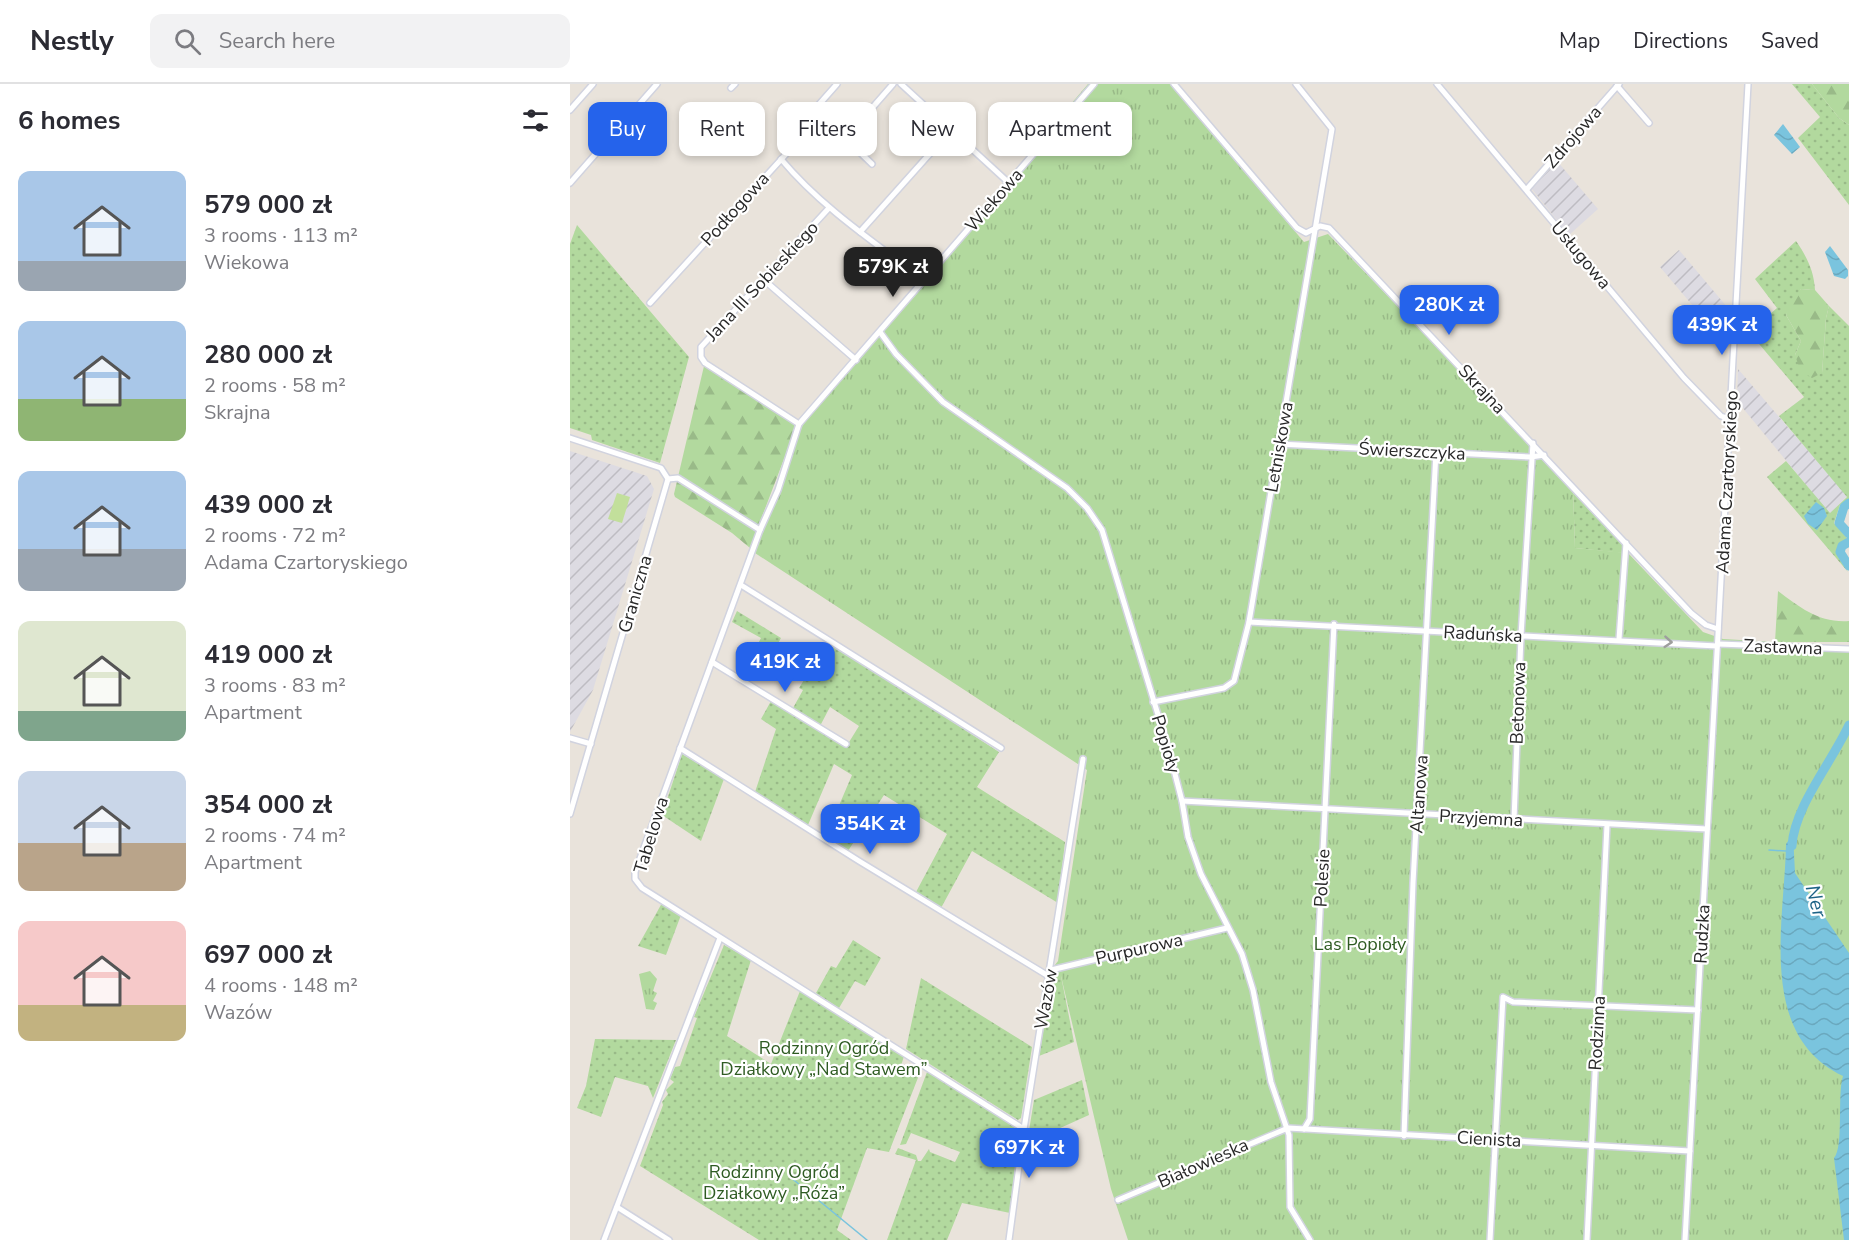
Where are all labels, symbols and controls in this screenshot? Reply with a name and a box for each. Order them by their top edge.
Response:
search box [150,14,570,68]
text: Nestly [30,22,114,60]
icon: search [171,25,204,58]
text: Search here [219,26,335,56]
text: Map [1559,27,1600,55]
text: Directions [1633,27,1728,55]
text: Saved [1761,27,1819,55]
street label: Zdrojowa [1539,101,1607,173]
chip: Buy [588,102,667,156]
chip: Rent [679,102,765,156]
chip: Filters [777,102,877,156]
chip: New [889,102,976,156]
chip: Apartment [988,102,1132,156]
text: 6 homes [18,103,120,138]
icon: filters [519,104,552,137]
street label: Wiekowa [960,163,1028,237]
street label: Podłogowa [695,167,775,251]
text: 579 000 zł [204,187,332,222]
icon: home [66,195,138,267]
street label: Jana III Sobieskiego [700,216,824,347]
street label: Usługowa [1545,216,1617,294]
text: 3 rooms · 113 m² [204,222,358,249]
pin: 579K zł [838,247,948,298]
text: Wiekowa [204,249,289,276]
text: 579K zł [858,253,928,280]
pin: 280K zł [1394,285,1504,336]
text: 280K zł [1414,291,1484,318]
pin: 439K zł [1667,305,1777,356]
text: 439K zł [1687,311,1757,338]
text: 280 000 zł [204,337,332,372]
icon: home [66,345,138,417]
street label: Skrajna [1453,359,1511,419]
text: 2 rooms · 58 m² [204,372,346,399]
street label: Adama Czartoryskiego [1710,390,1744,574]
text: Skrajna [204,399,271,426]
street label: Letniskowa [1259,400,1299,494]
street label: Świerszczyka [1358,436,1466,466]
text: 439 000 zł [204,487,332,522]
icon: home [66,495,138,567]
text: 2 rooms · 72 m² [204,522,346,549]
text: Adama Czartoryskiego [204,549,408,576]
street label: Graniczna [612,552,658,636]
street label: Raduńska [1443,620,1523,648]
street label: Zastawna [1743,634,1823,660]
one-way arrow [1664,636,1673,649]
text: 419 000 zł [204,637,332,672]
pin: 419K zł [730,642,840,693]
icon: home [66,645,138,717]
text: 419K zł [750,648,820,675]
street label: Betonowa [1505,661,1531,745]
text: 3 rooms · 83 m² [204,672,346,699]
text: Apartment [204,699,302,726]
street label: Popioły [1146,712,1186,777]
street label: Altanowa [1404,754,1434,834]
text: 354 000 zł [204,787,332,822]
street label: Tabelowa [628,794,674,876]
icon: home [66,795,138,867]
pin: 354K zł [815,804,925,855]
street label: Przyjemna [1438,804,1524,832]
text: 354K zł [835,810,905,837]
text: 2 rooms · 74 m² [204,822,346,849]
street label: Polesie [1308,848,1336,908]
text: Apartment [204,849,302,876]
water label: Ner [1799,882,1833,921]
street label: Rudzka [1688,904,1716,964]
street label: Purpurowa [1093,927,1185,971]
park label: Las Popioły [1314,932,1407,956]
text: 697 000 zł [204,937,332,972]
icon: home [66,945,138,1017]
street label: Wazów [1029,967,1063,1031]
text: 4 rooms · 148 m² [204,972,358,999]
street label: Rodzinna [1583,995,1611,1071]
text: Wazów [204,999,272,1026]
park label: Rodzinny Ogród Działkowy „Nad Stawem” [720,1036,928,1081]
street label: Cienista [1456,1125,1522,1153]
pin: 697K zł [974,1128,1084,1179]
street label: Białowieska [1154,1132,1252,1194]
text: 697K zł [994,1134,1064,1161]
park label: Rodzinny Ogród Działkowy „Róża” [703,1160,845,1205]

